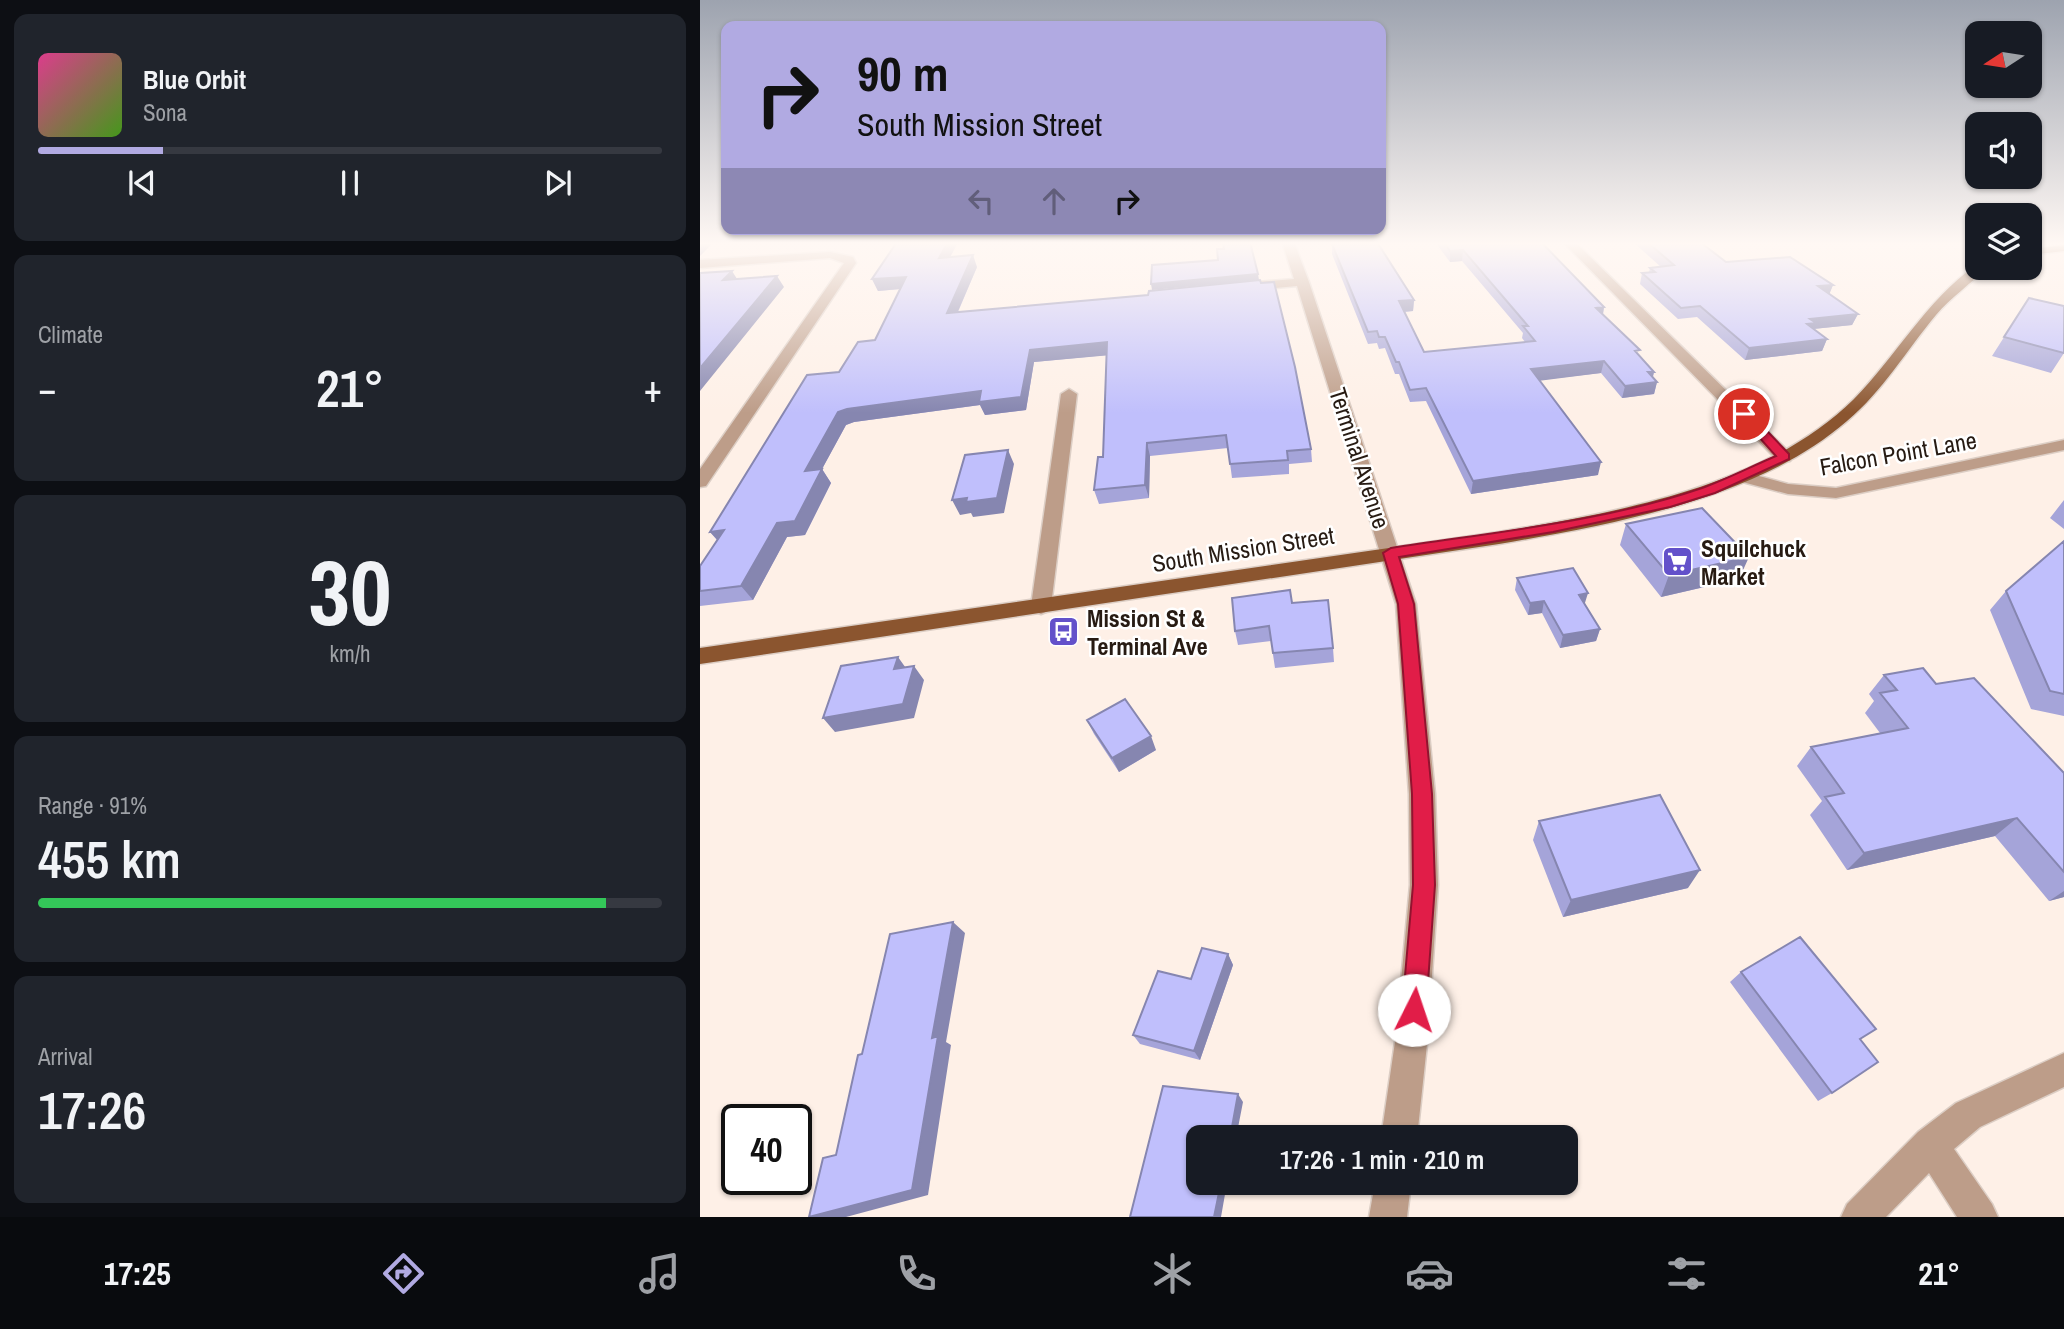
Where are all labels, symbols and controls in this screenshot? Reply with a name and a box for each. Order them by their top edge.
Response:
north arrow [1965,21,2042,98]
map controls [1965,21,2042,280]
text: 90 m [857,40,949,106]
icon: right [742,49,833,140]
text: Blue Orbit [143,62,246,97]
text: Sona [143,97,187,128]
text: South Mission Street [857,103,1102,146]
button: sound [1965,112,2042,189]
icon: previous [123,164,161,202]
icon: pause [331,164,369,202]
icon: next [539,164,577,202]
icon: left [962,182,1000,220]
icon: ahead [1035,182,1073,220]
icon: right [1108,182,1146,220]
button: layers [1965,203,2042,280]
text: Climate [38,319,103,350]
text: 21° [316,353,384,423]
text: − [38,363,56,414]
text: + [644,363,662,414]
street label: Terminal Avenue [1322,384,1398,532]
pin [1714,384,1774,444]
icon: arrive [1725,395,1763,433]
street label: Falcon Point Lane [1817,423,1979,483]
street label: South Mission Street [1150,519,1337,579]
text: 30 [309,531,392,653]
place label: Squilchuck Market [1701,532,1806,592]
supermarket icon: Squilchuck Market [1661,545,1695,579]
place label: Mission St & Terminal Ave [1087,602,1208,662]
bus stop icon: Mission St & Terminal Ave [1047,615,1081,649]
text: km/h [330,638,370,669]
text: Range · 91% [38,790,147,821]
text: 455 km [38,824,181,894]
position arrow [1377,973,1451,1047]
text: Arrival [38,1041,93,1072]
text: 17:26 [38,1075,146,1145]
speed limit sign: 40 [721,1104,812,1195]
text: 17:26 · 1 min · 210 m [1280,1142,1484,1177]
icon: directions [379,1249,428,1298]
icon: music [635,1249,684,1298]
icon: phone [892,1249,941,1298]
icon: climate [1148,1249,1197,1298]
icon: car [1405,1249,1454,1298]
icon: filters [1662,1249,1711,1298]
text: 17:25 [104,1252,171,1295]
text: 21° [1918,1252,1960,1295]

